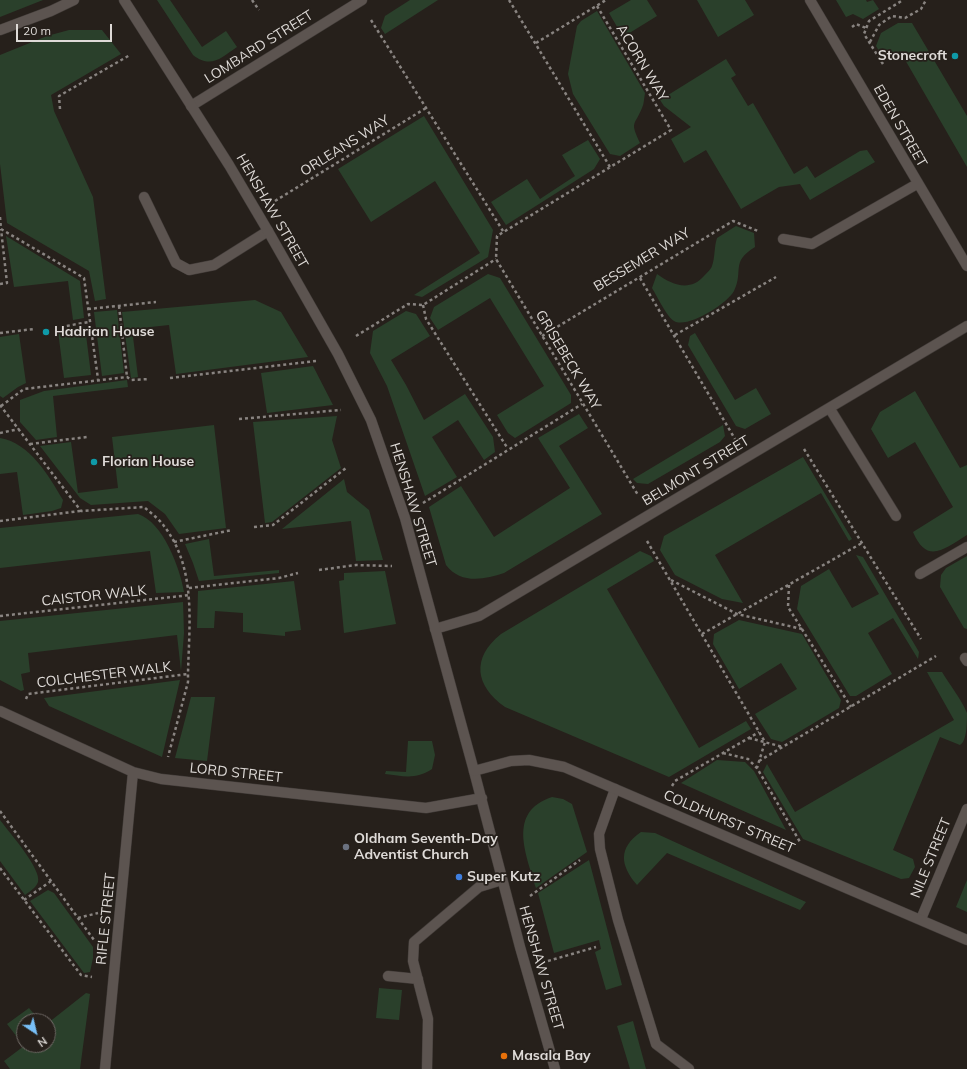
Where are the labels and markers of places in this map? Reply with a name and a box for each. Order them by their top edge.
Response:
place label: Stonecroft [878,48,947,64]
marker: Stonecroft [950,51,960,61]
place label: Hadrian House [54,324,154,340]
marker: Hadrian House [41,327,51,337]
place label: Florian House [102,454,194,470]
marker: Florian House [89,457,99,467]
place label: Oldham Seventh-Day Adventist Church [354,831,498,864]
marker: Oldham Seventh-Day Adventist Church [341,842,351,852]
place label: Super Kutz [467,869,540,885]
marker: Super Kutz [454,872,464,882]
place label: Masala Bay [512,1048,591,1064]
marker: Masala Bay [499,1051,509,1061]

